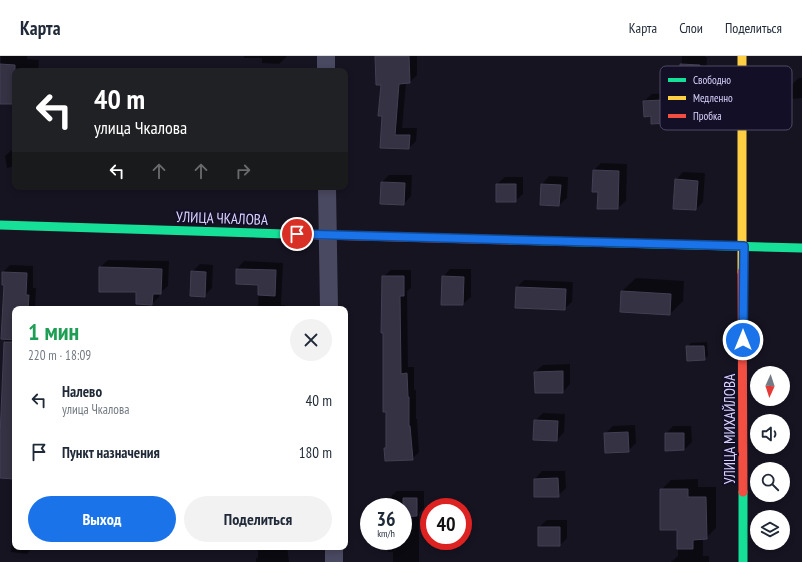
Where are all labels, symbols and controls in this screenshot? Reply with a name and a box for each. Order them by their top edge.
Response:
text: Карта [20,16,61,40]
text: Карта [629,19,657,37]
text: Слои [679,19,703,37]
text: Поделиться [725,19,782,37]
legend [660,66,792,130]
text: Свободно [693,73,731,87]
text: 40 m [94,80,145,117]
icon: left [28,84,80,136]
text: Медленно [693,91,733,105]
text: Пробка [693,109,722,123]
text: улица Чкалова [94,116,187,139]
icon: left [106,160,128,182]
icon: ahead [148,160,170,182]
icon: ahead [190,160,212,182]
icon: right [232,160,254,182]
street label: УЛИЦА ЧКАЛОВА [176,207,269,229]
pin [280,217,314,251]
icon: arrive [286,223,308,245]
text: 1 мин [28,316,79,347]
button: close [290,319,332,361]
position arrow [722,319,764,361]
text: 220 m · 18:09 [28,347,91,364]
north arrow [750,366,790,406]
map controls [750,366,790,550]
street label: УЛИЦА МИХАЙЛОВА [720,373,739,484]
text: Налево [62,382,102,401]
icon: left [28,389,50,411]
text: 40 m [306,391,332,410]
text: улица Чкалова [62,401,129,418]
button: sound [750,414,790,454]
icon: arrive [28,441,50,463]
text: Пункт назначения [62,443,160,462]
text: 180 m [299,443,332,462]
button: search [750,462,790,502]
button: Выход [28,496,176,542]
button: Поделиться [184,496,332,542]
speed limit sign: 40 [420,498,472,550]
text: 36 [376,506,396,532]
button: layers [750,510,790,550]
text: km/h [377,527,395,540]

